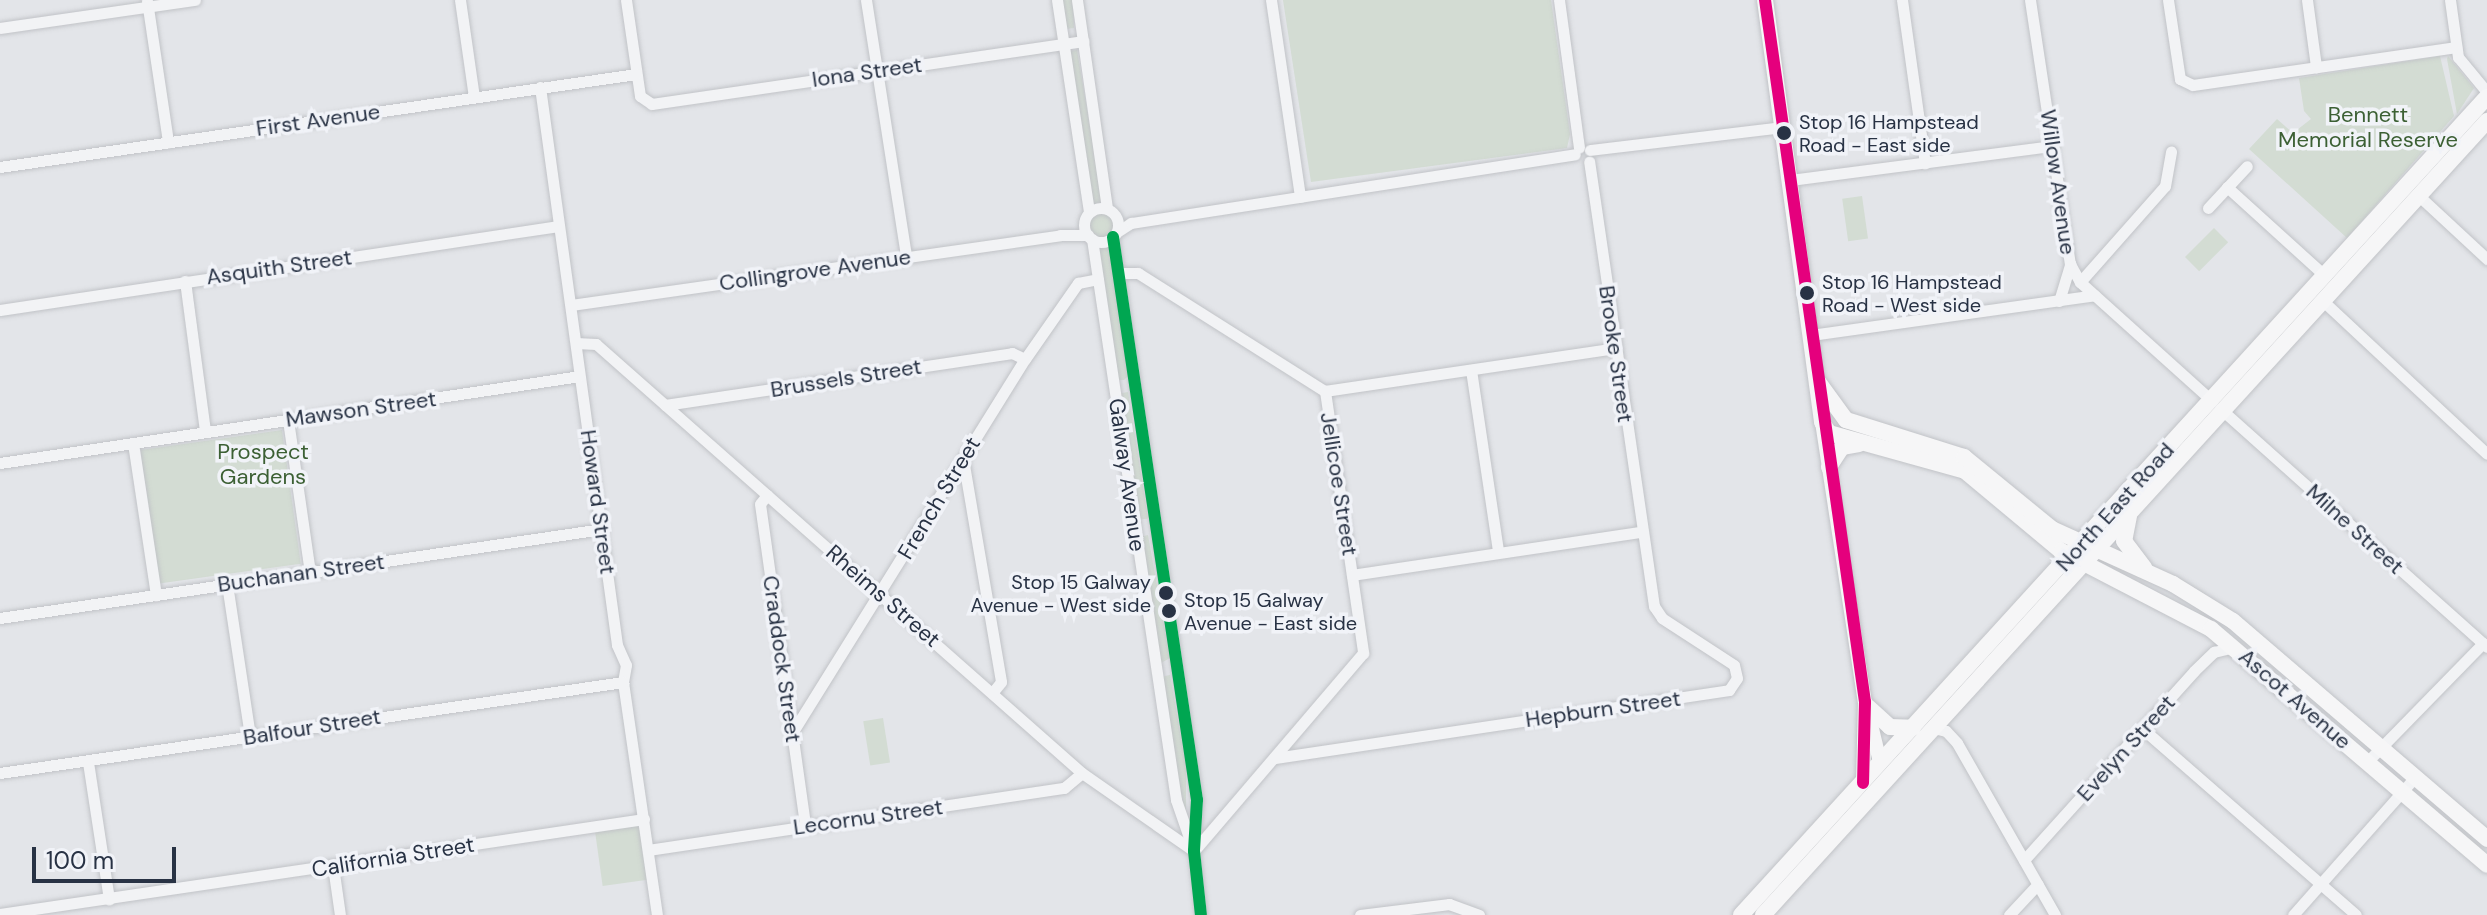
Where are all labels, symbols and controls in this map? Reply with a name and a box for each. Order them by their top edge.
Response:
street label: Iona Street [810,51,924,93]
street label: First Avenue [254,98,382,142]
park label: Bennett Memorial Reserve [2278,101,2458,152]
street label: Willow Avenue [2035,108,2081,256]
place label: Stop 16 Hampstead Road - East side [1799,110,1979,157]
marker: Stop 16 Hampstead Road - East side [1776,125,1792,141]
street label: Collingrove Avenue [718,243,912,297]
street label: Asquith Street [204,244,354,290]
place label: Stop 16 Hampstead Road - West side [1822,270,2002,317]
street label: Brooke Street [1593,284,1639,424]
marker: Stop 16 Hampstead Road - West side [1799,285,1815,301]
street label: Brussels Street [769,353,923,403]
street label: Mawson Street [284,385,438,433]
street label: Galway Avenue [1103,397,1151,553]
street label: Jellicoe Street [1315,410,1363,558]
street label: Howard Street [575,428,621,576]
street label: French Street [892,432,986,564]
street label: North East Road [2050,437,2180,577]
park label: Prospect Gardens [217,438,309,490]
street label: Milne Street [2301,478,2409,580]
street label: Rheims Street [821,539,945,653]
street label: Buchanan Street [216,548,386,598]
place label: Stop 15 Galway Avenue - West side [970,570,1151,617]
street label: Craddock Street [757,574,807,744]
marker: Stop 15 Galway Avenue - West side [1158,585,1174,601]
place label: Stop 15 Galway Avenue - East side [1184,588,1357,635]
marker: Stop 15 Galway Avenue - East side [1161,603,1177,619]
street label: Ascot Avenue [2233,643,2357,755]
street label: Hepburn Street [1524,685,1682,733]
street label: Evelyn Street [2071,689,2181,807]
street label: Balfour Street [241,703,383,751]
street label: Lecornu Street [791,793,945,841]
scale bar [36,831,180,881]
street label: California Street [310,831,476,883]
text: 100 m [46,845,114,876]

